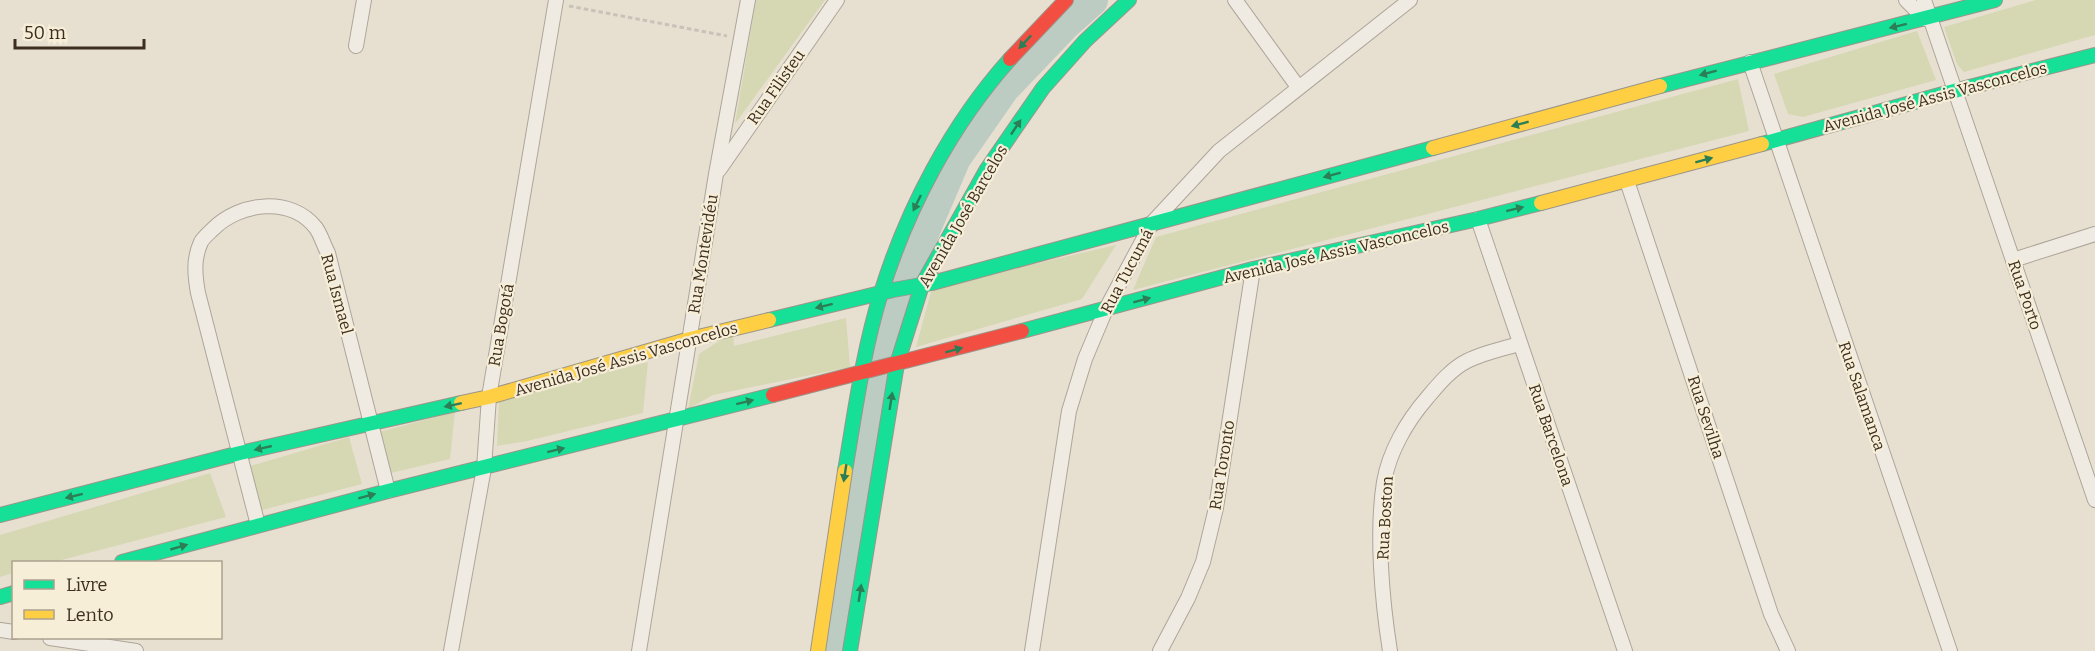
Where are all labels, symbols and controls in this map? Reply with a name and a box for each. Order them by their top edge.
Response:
scale bar [15,12,144,50]
one-way arrow [1888,21,1907,31]
text: 50 m [24,22,66,44]
one-way arrow [1018,34,1032,49]
street label: Rua Filisteu [743,46,809,128]
street label: Avenida José Assis Vasconcelos [1821,58,2049,136]
one-way arrow [1699,69,1717,78]
one-way arrow [1010,119,1022,135]
one-way arrow [1511,120,1529,129]
street label: Avenida José Barcelos [915,142,1011,290]
one-way arrow [1695,155,1713,164]
one-way arrow [1323,170,1341,180]
street label: Rua Montevidéu [684,193,722,315]
one-way arrow [912,195,921,212]
one-way arrow [1506,204,1524,214]
street label: Avenida José Assis Vasconcelos [1221,217,1451,287]
street label: Rua Tucumá [1097,225,1157,317]
street label: Rua Ismael [317,252,357,337]
street label: Rua Porto [2004,258,2046,332]
street label: Rua Bogotá [484,282,518,368]
one-way arrow [1133,294,1151,304]
one-way arrow [815,301,834,311]
street label: Avenida José Assis Vasconcelos [512,318,740,400]
street label: Rua Salamanca [1834,339,1890,453]
one-way arrow [944,344,963,354]
street label: Rua Sevilha [1684,373,1728,461]
street label: Rua Barcelona [1525,381,1577,489]
one-way arrow [887,391,896,410]
one-way arrow [736,397,755,407]
one-way arrow [444,400,463,410]
street label: Rua Toronto [1206,419,1238,511]
one-way arrow [254,443,273,453]
one-way arrow [547,444,565,454]
one-way arrow [840,463,849,482]
street label: Rua Boston [1373,476,1397,560]
one-way arrow [358,491,376,501]
one-way arrow [65,492,84,502]
one-way arrow [170,542,188,551]
legend [12,561,222,639]
text: Livre [66,574,107,596]
one-way arrow [855,584,864,603]
text: Lento [66,604,114,626]

